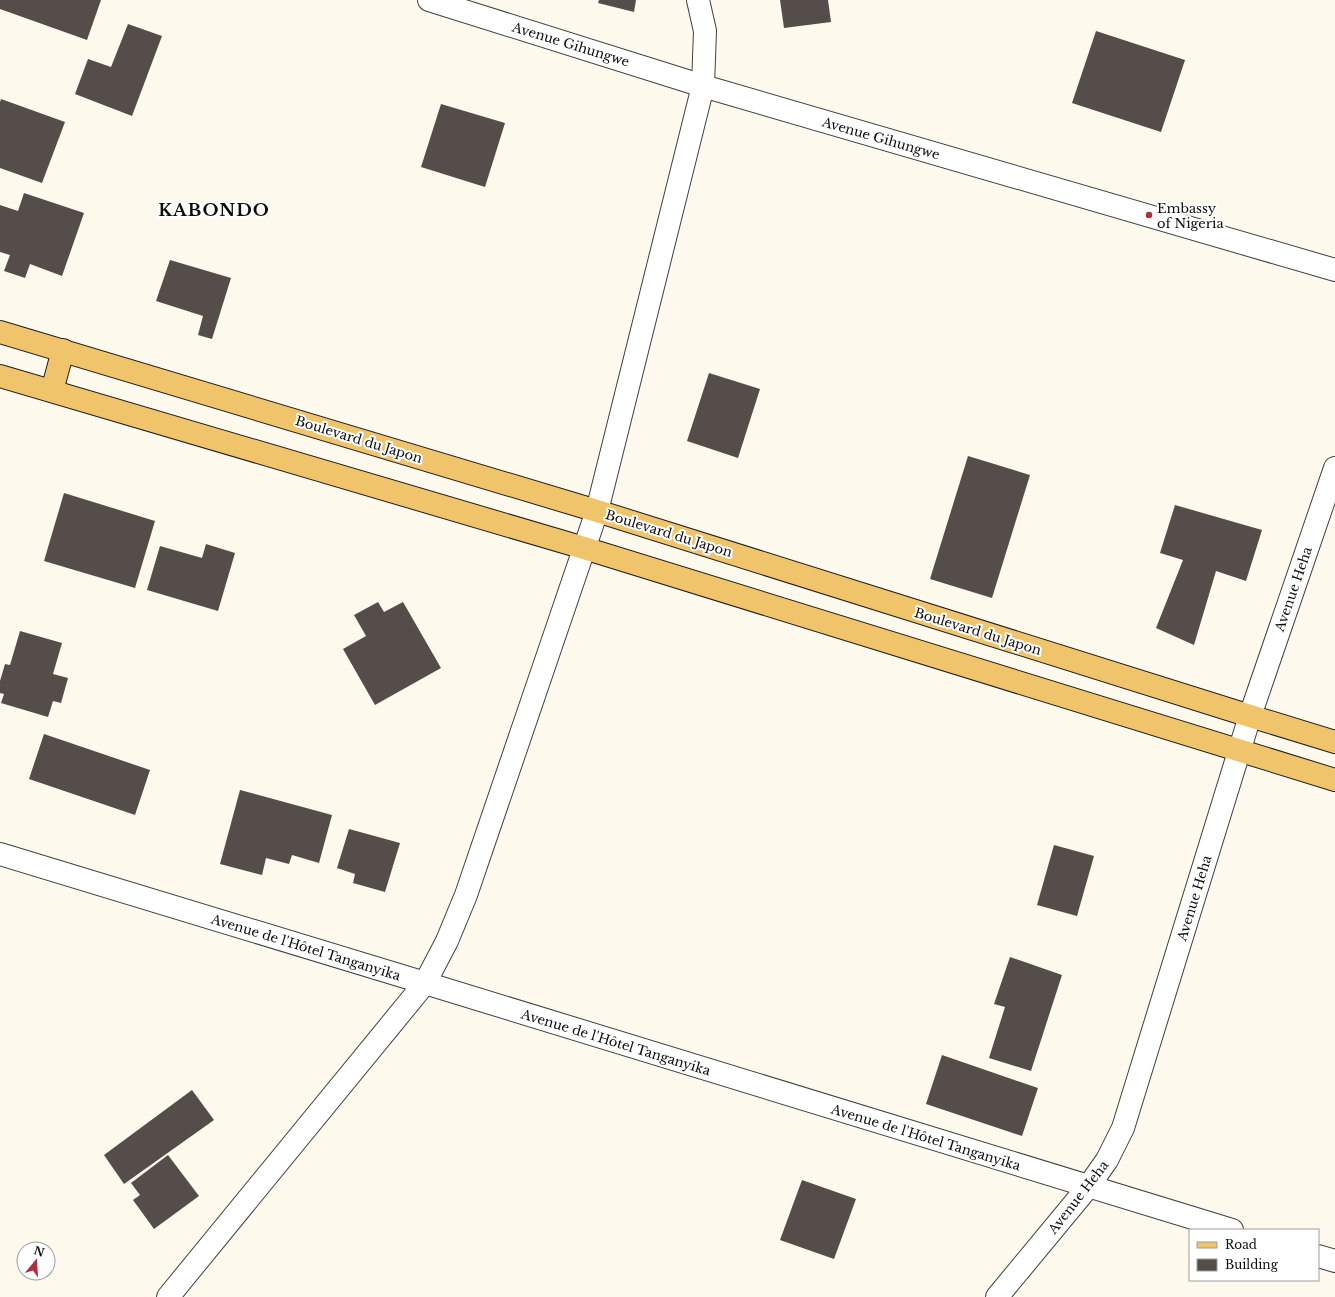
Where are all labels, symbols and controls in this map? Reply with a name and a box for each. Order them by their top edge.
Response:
street label: Avenue Gihungwe [509,18,632,70]
street label: Avenue Gihungwe [819,113,942,163]
district label: KABONDO [158,200,270,221]
place label: Embassy of Nigeria [1157,200,1224,232]
marker: Embassy of Nigeria [1144,210,1154,220]
street label: Boulevard du Japon [293,412,424,467]
street label: Boulevard du Japon [603,506,734,561]
street label: Avenue Heha [1271,544,1316,635]
street label: Boulevard du Japon [912,604,1043,659]
street label: Avenue Heha [1173,853,1216,944]
street label: Avenue de l'Hôtel Tanganyika [208,910,403,985]
street label: Avenue de l'Hôtel Tanganyika [518,1005,713,1080]
street label: Avenue de l'Hôtel Tanganyika [828,1100,1023,1175]
street label: Avenue Heha [1044,1157,1113,1238]
legend [1189,1229,1319,1281]
text: Road [1225,1237,1257,1252]
north arrow [16,1241,56,1281]
text: N [32,1243,47,1260]
text: Building [1225,1257,1279,1272]

